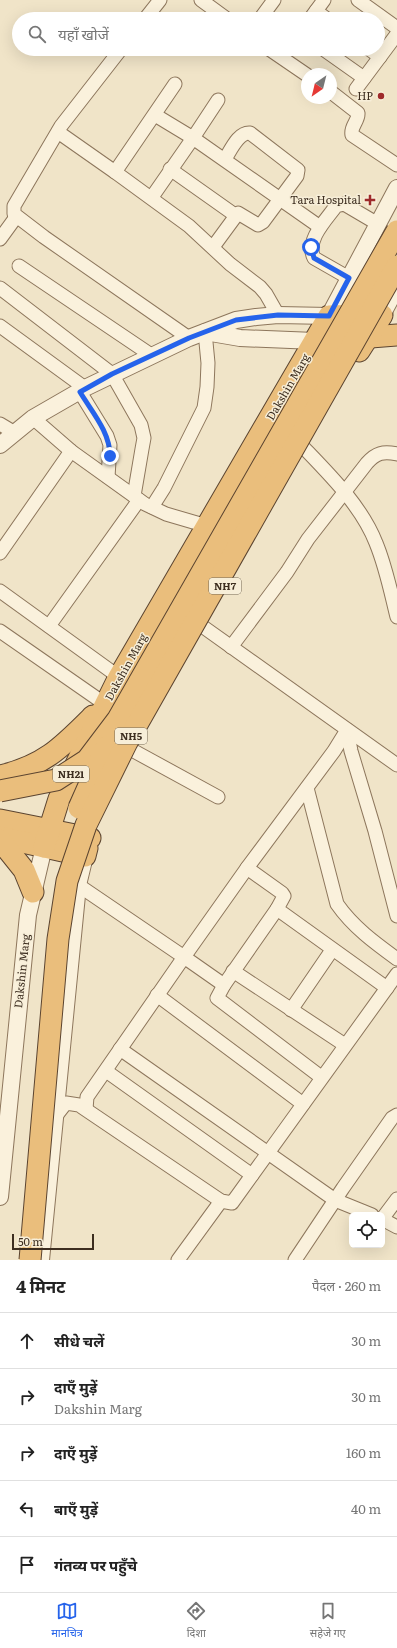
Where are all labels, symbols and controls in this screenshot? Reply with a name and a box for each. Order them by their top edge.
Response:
search box [12,12,385,56]
text: यहाँ खोजें [58,22,109,45]
icon: search [26,23,48,45]
north arrow [301,68,337,104]
place label: HP [357,87,373,103]
marker: HP [376,91,386,101]
place label: Tara Hospital [290,191,361,207]
marker: Tara Hospital [364,194,376,206]
route start [302,238,320,256]
street label: Dakshin Marg [262,350,313,423]
route end [101,447,119,465]
road number: NH7 [209,578,241,594]
street label: Dakshin Marg [100,629,151,703]
road number: NH5 [115,728,147,744]
road number: NH21 [53,766,89,782]
street label: Dakshin Marg [9,932,33,1009]
map controls [349,1212,385,1248]
button: locate [349,1212,385,1248]
scale bar [12,1232,94,1251]
text: 50 m [18,1233,43,1249]
text: 4 मिनट [16,1273,65,1298]
text: पैदल · 260 m [312,1276,381,1295]
text: सीधे चलें [54,1329,104,1352]
icon: ahead [16,1330,38,1352]
text: 30 m [351,1331,381,1350]
text: दाएँ मुड़ें [54,1375,97,1398]
icon: right [16,1386,38,1408]
text: 30 m [351,1387,381,1406]
text: Dakshin Marg [54,1399,142,1418]
text: दाएँ मुड़ें [54,1441,97,1464]
icon: right [16,1442,38,1464]
text: 160 m [346,1443,381,1462]
text: बाएँ मुड़ें [54,1497,98,1520]
icon: left [16,1498,38,1520]
text: 40 m [351,1499,381,1518]
text: गंतव्य पर पहुँचे [54,1553,137,1576]
icon: arrive [16,1554,38,1576]
tab: मानचित्र [51,1600,83,1641]
tab: दिशा [185,1600,207,1641]
tab: सहेजे गए [310,1600,346,1641]

